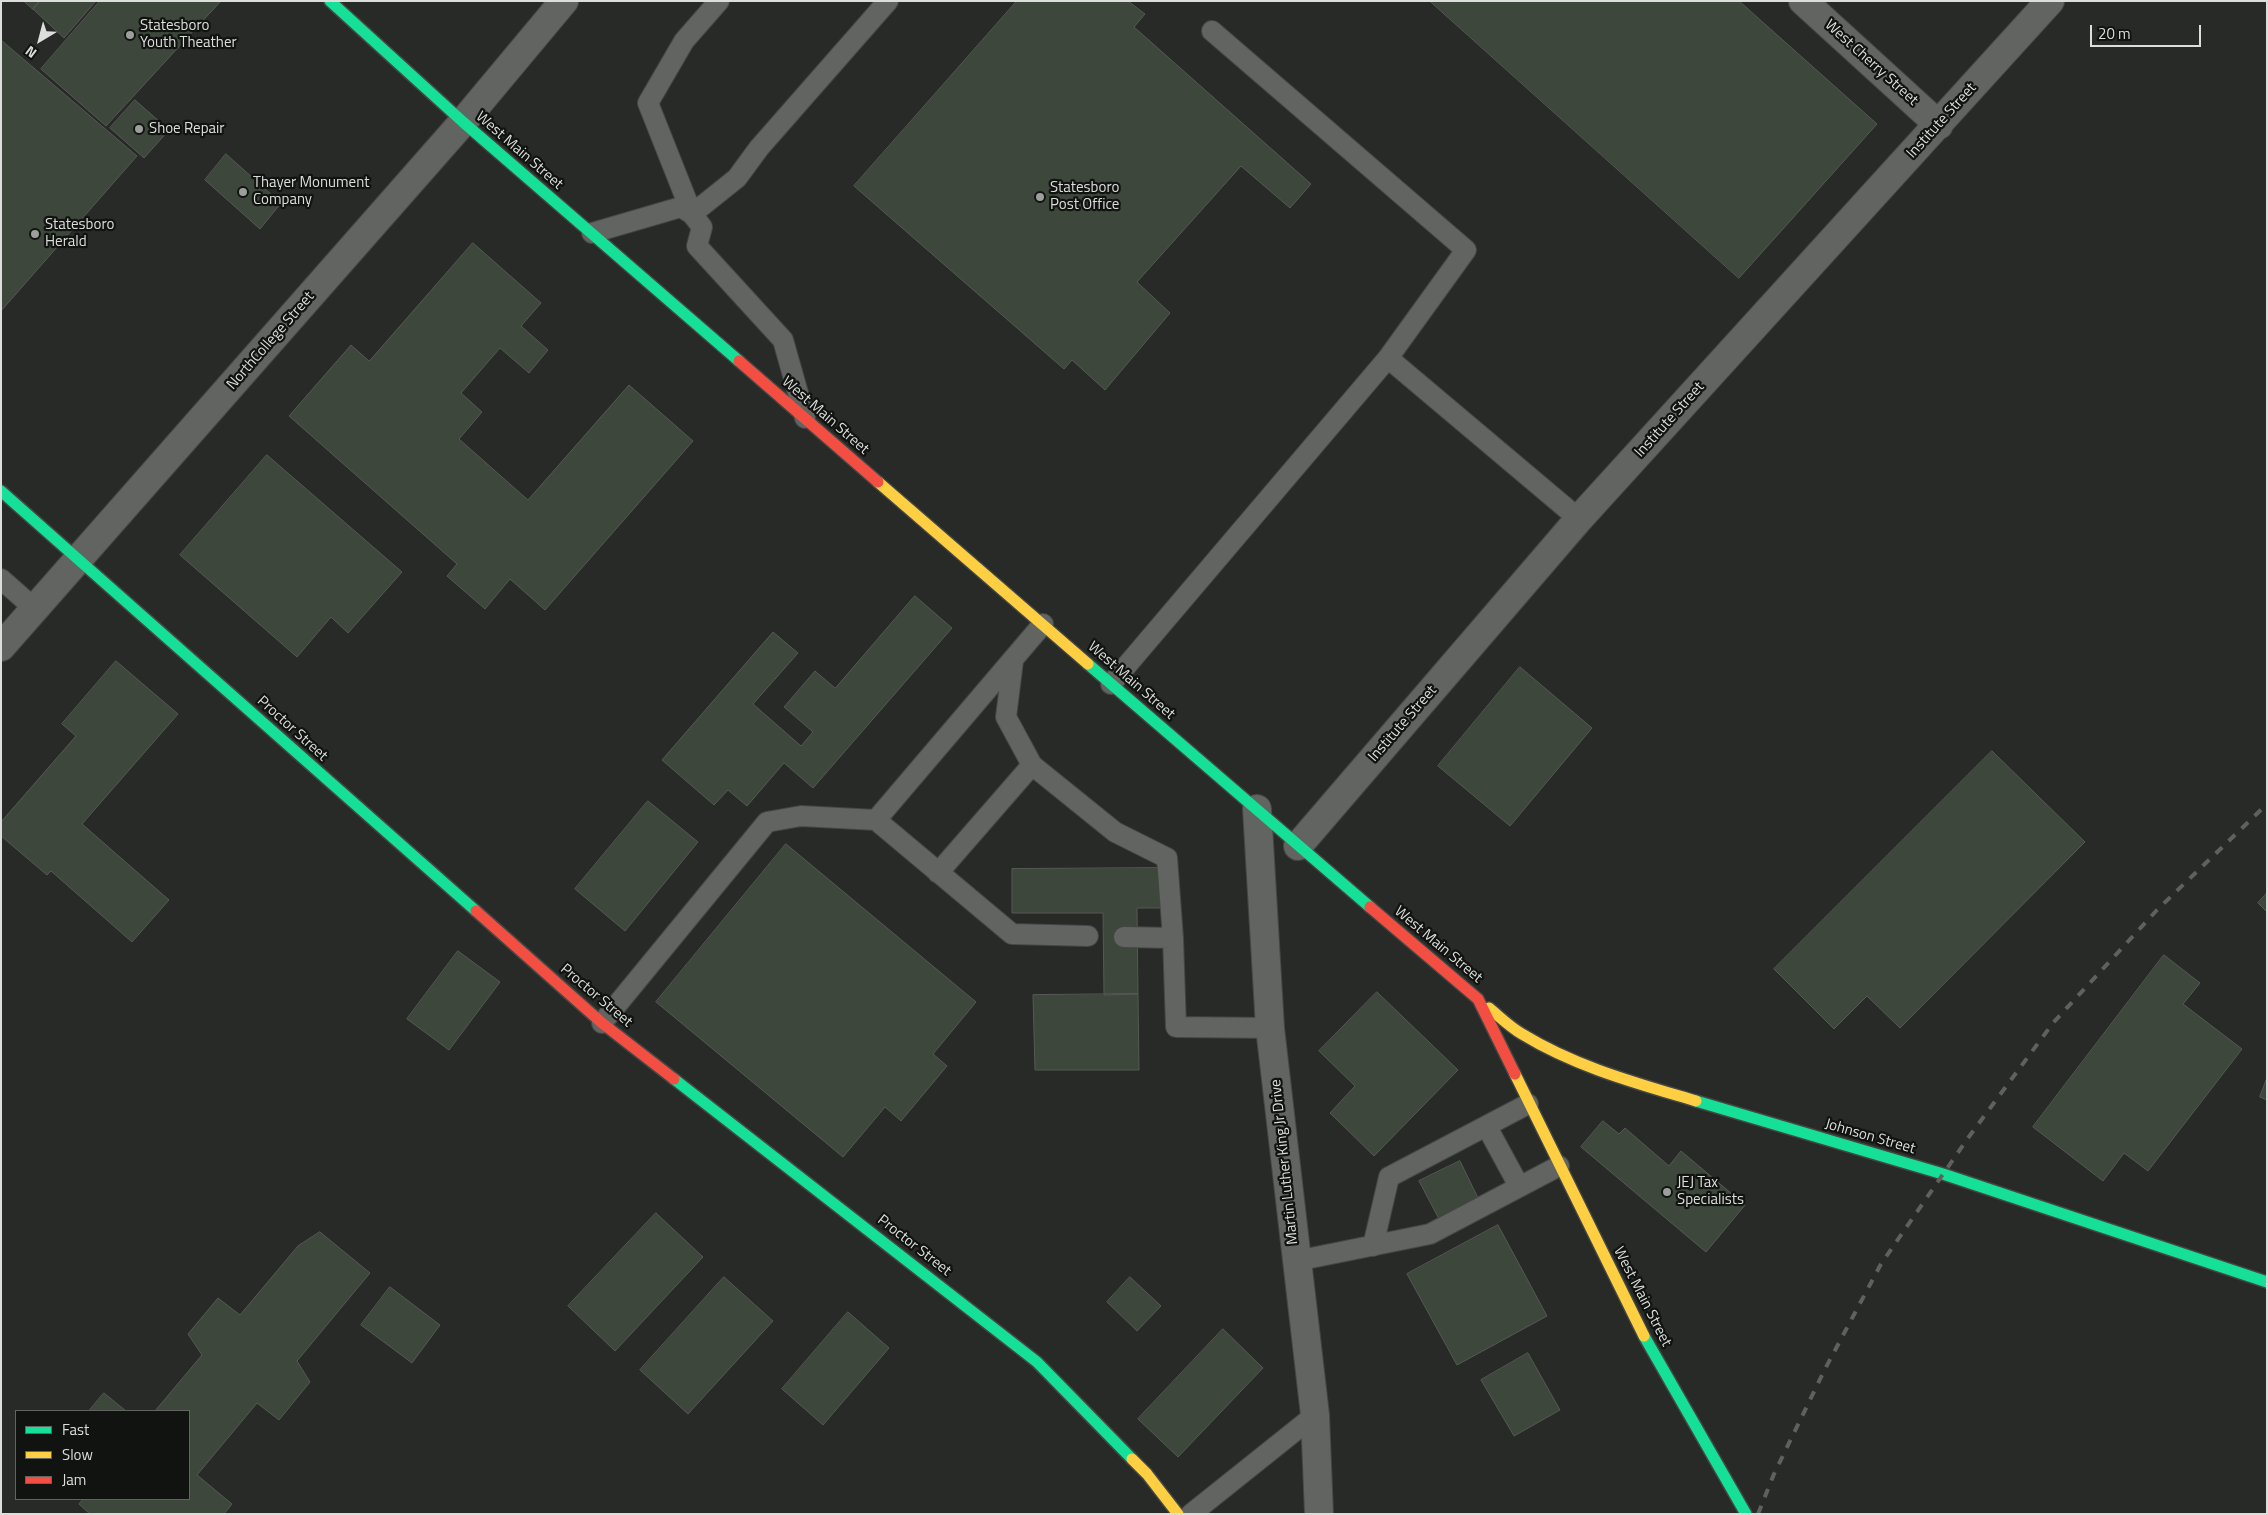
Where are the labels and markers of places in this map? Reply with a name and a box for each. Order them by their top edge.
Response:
place label: Statesboro Youth Theather [140,17,237,52]
marker: Statesboro Youth Theather [124,29,136,41]
place label: Shoe Repair [149,120,225,138]
marker: Shoe Repair [133,123,145,135]
place label: Thayer Monument Company [253,174,369,209]
place label: Statesboro Post Office [1050,179,1119,214]
marker: Thayer Monument Company [237,186,249,198]
marker: Statesboro Post Office [1034,191,1046,203]
place label: Statesboro Herald [45,216,114,251]
marker: Statesboro Herald [29,228,41,240]
place label: JEJ Tax Specialists [1677,1174,1744,1209]
marker: JEJ Tax Specialists [1661,1186,1673,1198]

